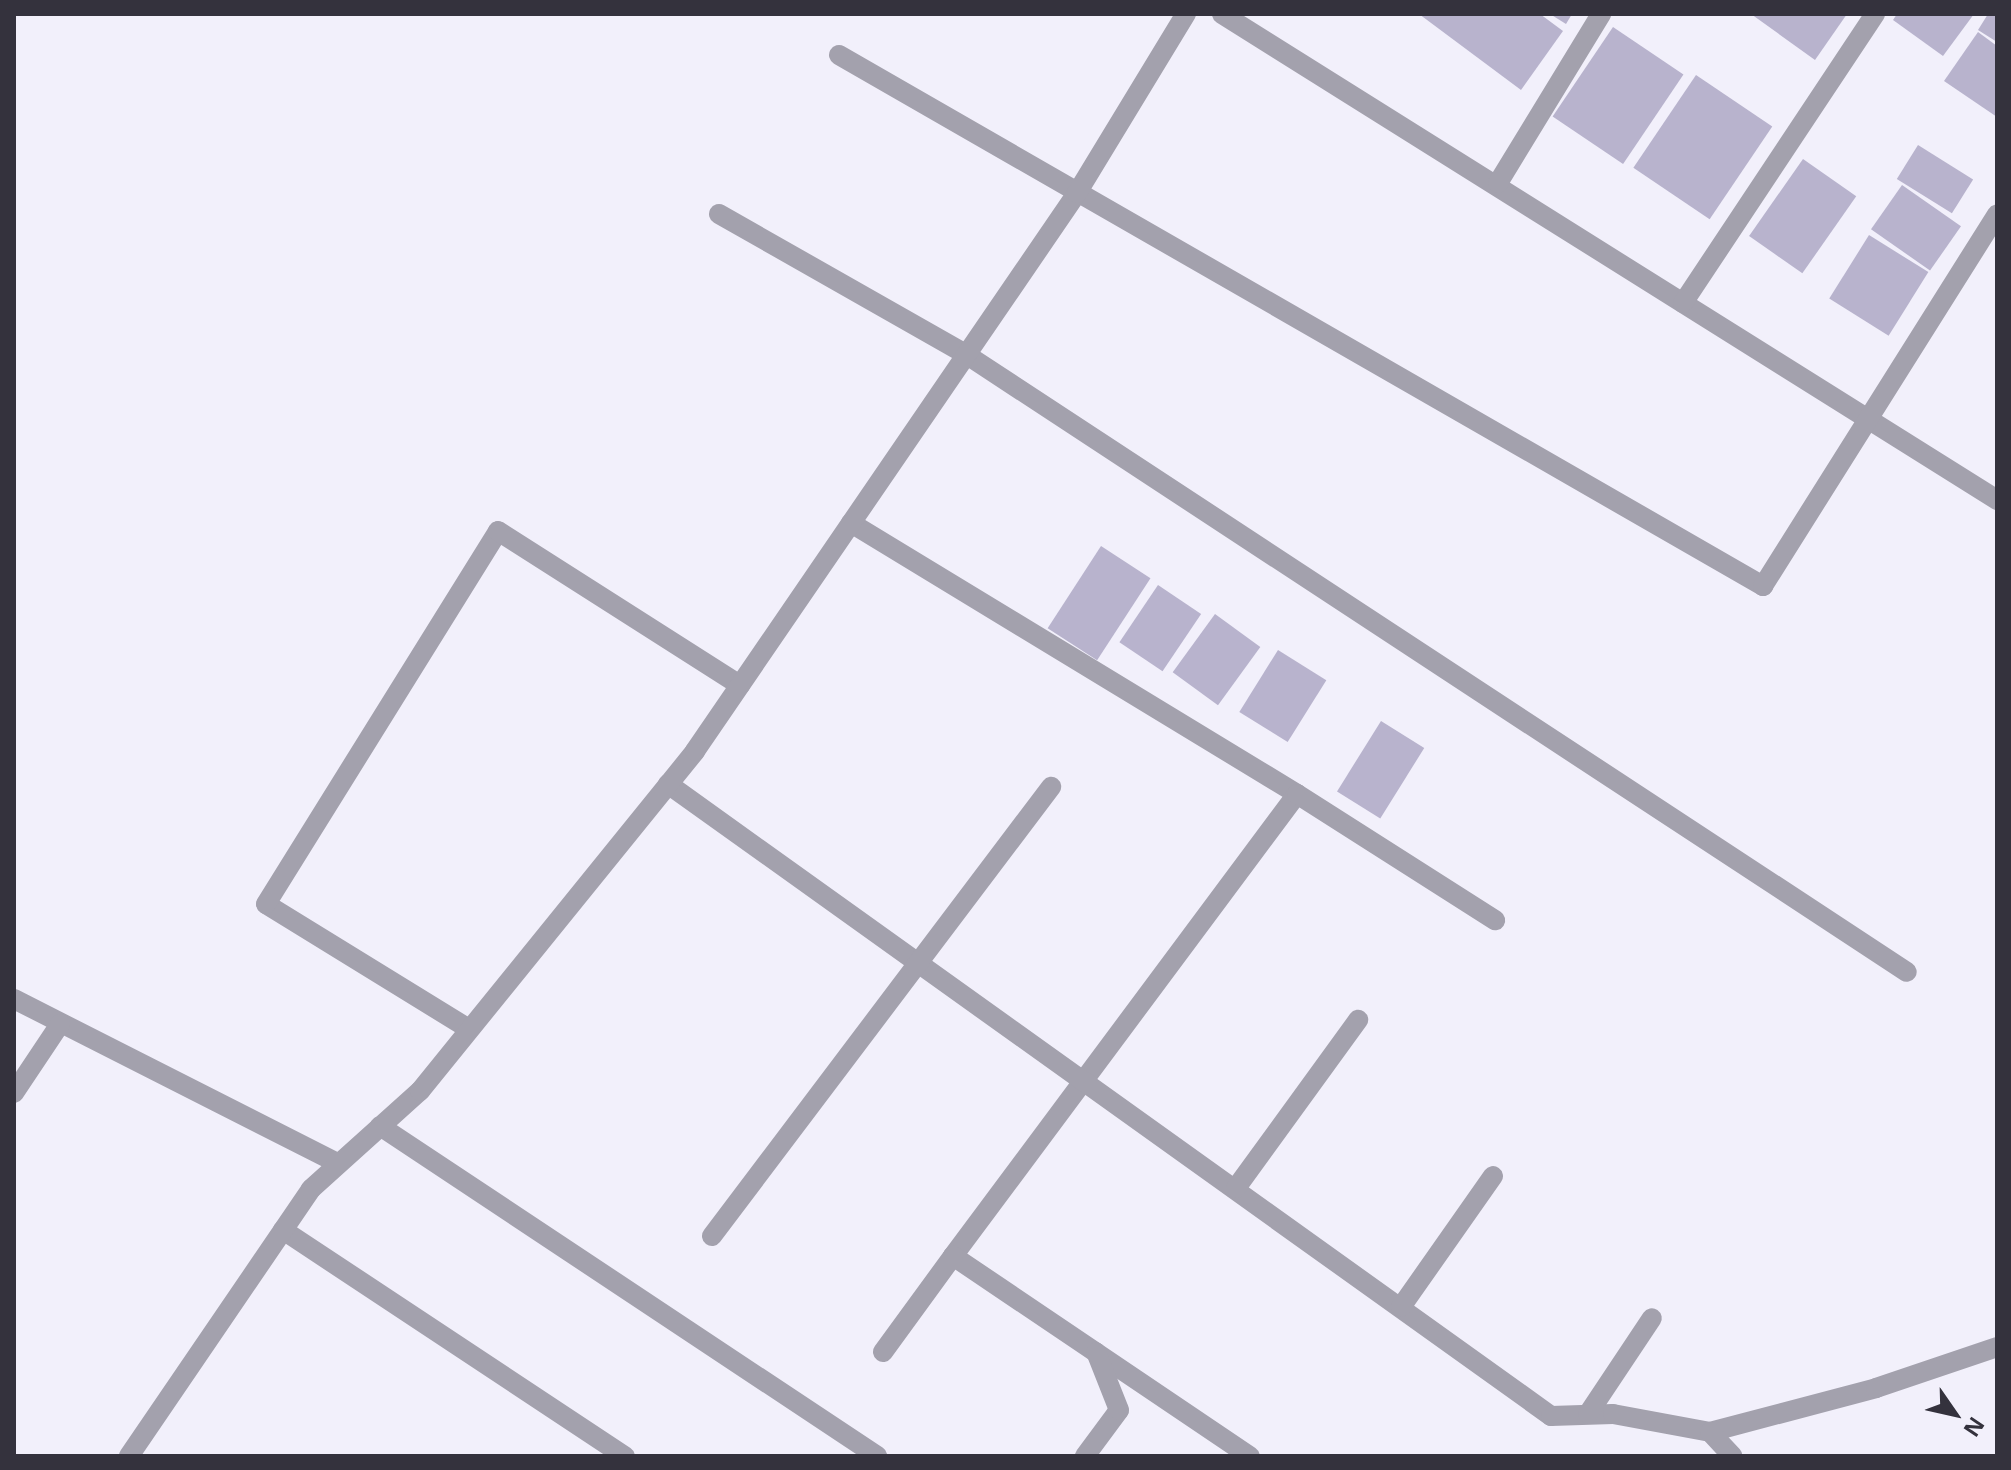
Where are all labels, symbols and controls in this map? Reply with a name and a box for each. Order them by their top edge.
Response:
north arrow [1915,1374,1995,1454]
text: N [1957,1412,1992,1443]

